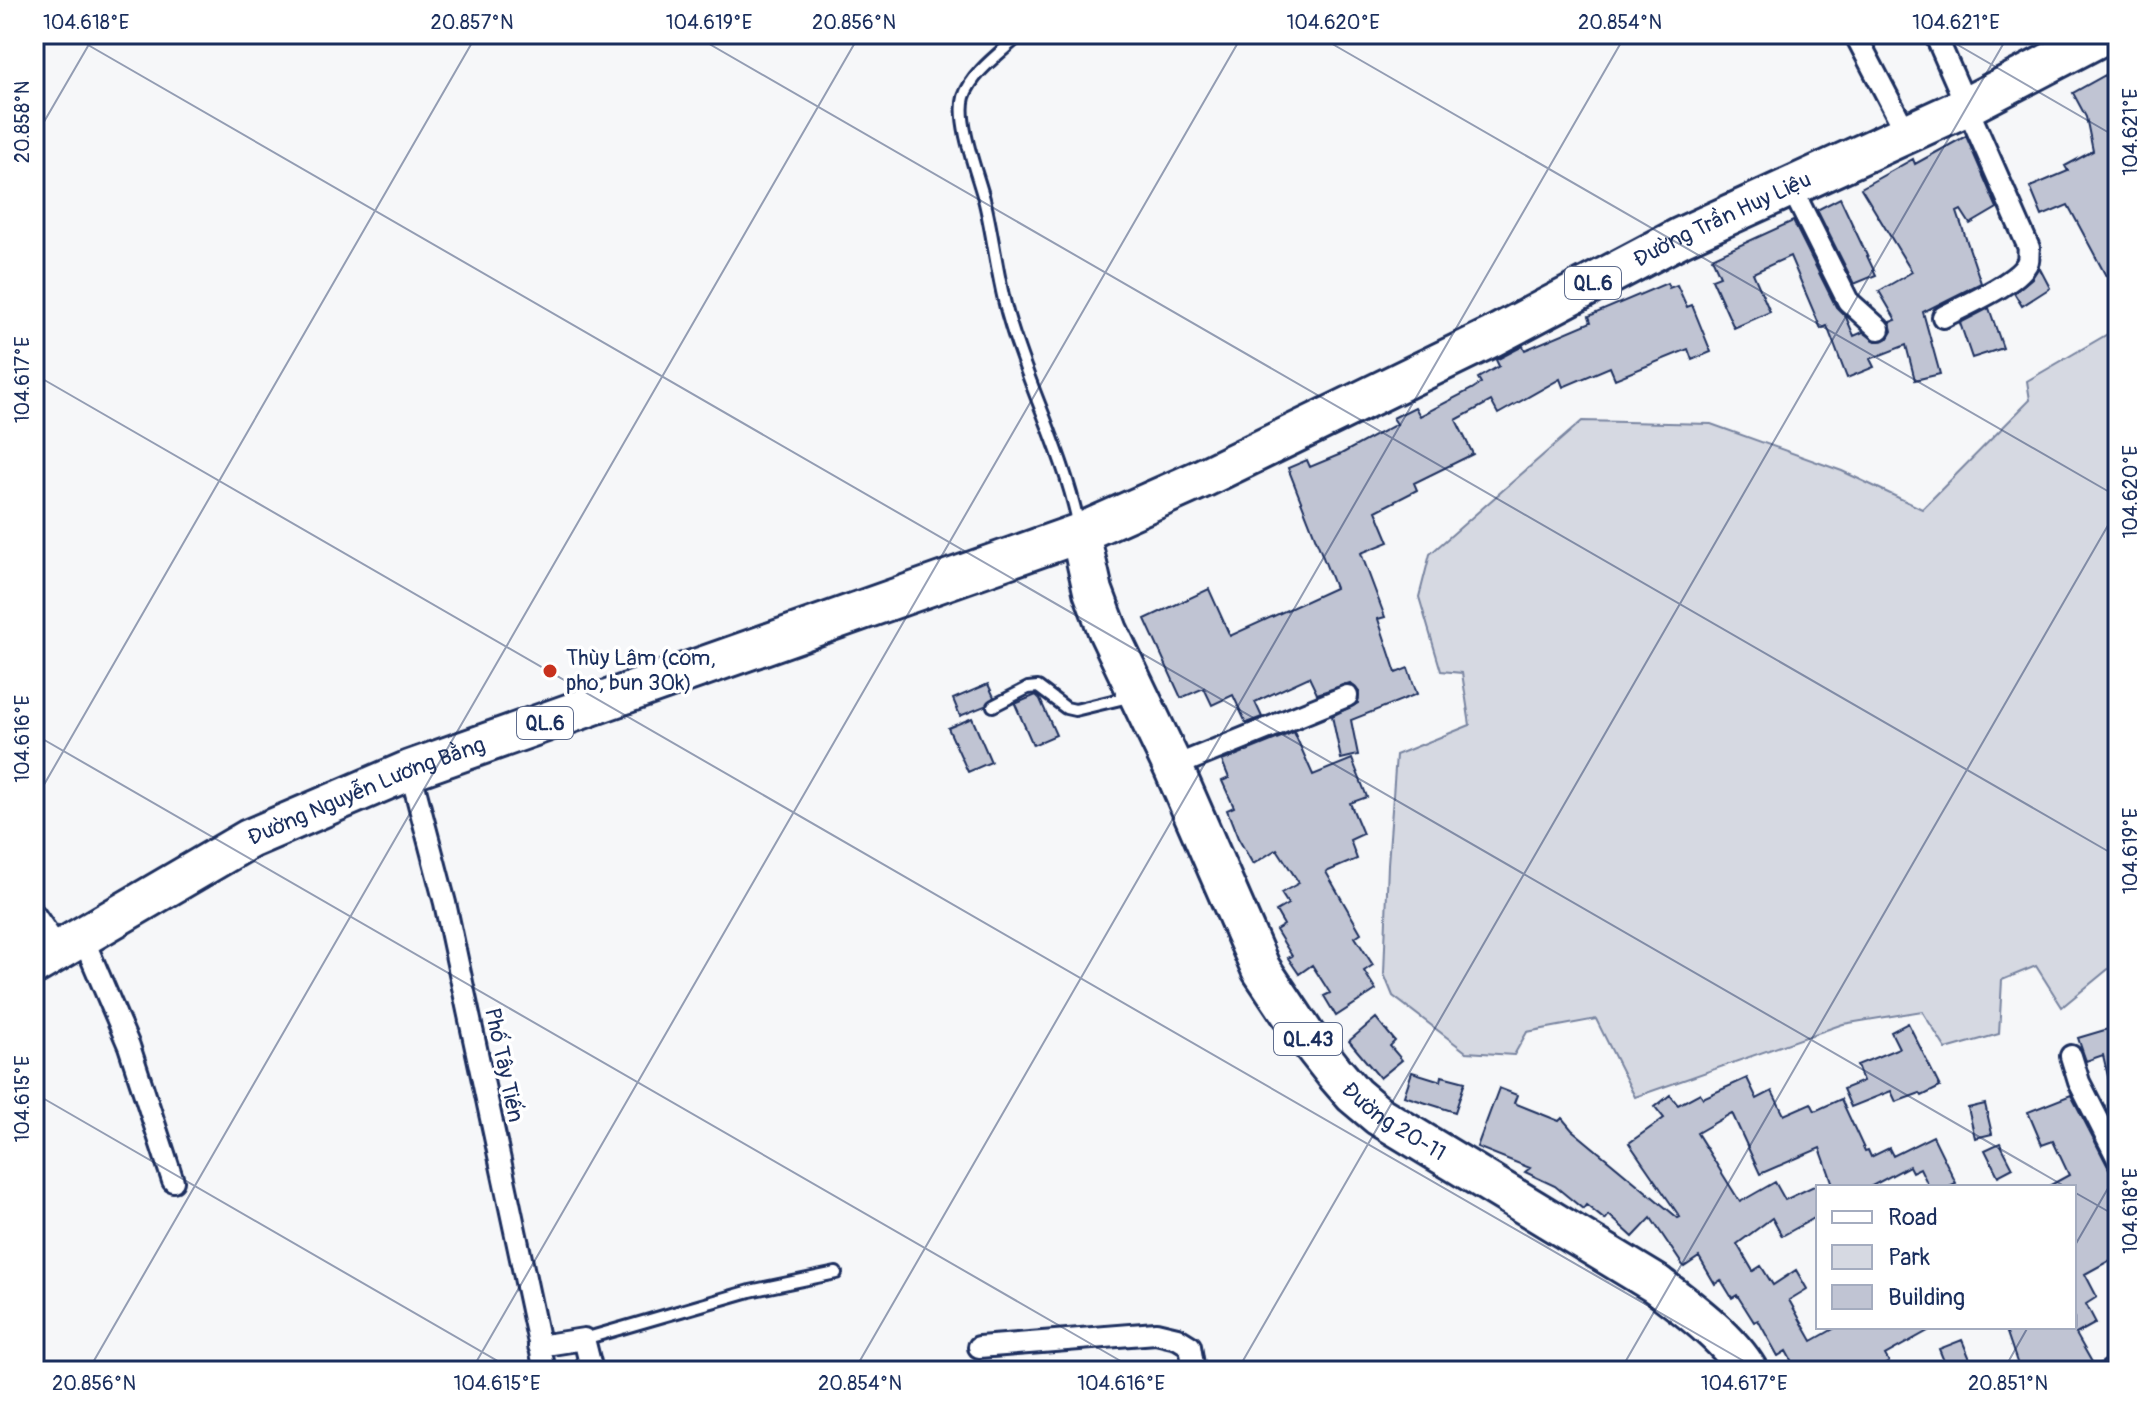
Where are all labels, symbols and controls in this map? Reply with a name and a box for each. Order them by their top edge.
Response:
text: 104.618°E [43,10,129,35]
text: 20.857°N [431,10,514,35]
text: 104.619°E [666,10,752,35]
text: 20.856°N [812,10,896,35]
text: 104.620°E [1286,10,1380,35]
text: 20.854°N [1578,10,1662,35]
text: 104.621°E [1912,10,2000,35]
text: 20.858°N [10,81,35,163]
text: 104.621°E [2118,88,2143,176]
street label: Đường Trần Huy Liệu [1629,165,1815,274]
road number: QL.6 [1565,267,1621,299]
text: 104.617°E [10,337,35,423]
text: 104.620°E [2118,445,2143,539]
place label: Thùy Lâm (com, pho, bun 30k) [566,644,716,697]
marker: Thùy Lâm (com, pho, bun 30k) [541,662,559,680]
text: 104.616°E [10,695,35,783]
road number: QL.6 [517,707,573,739]
street label: Đường Nguyễn Lương Bằng [243,731,489,852]
text: 104.619°E [2118,808,2143,894]
street label: Phố Tây Tiến [478,1005,530,1125]
road number: QL.43 [1274,1023,1342,1055]
text: 104.615°E [10,1056,35,1142]
street label: Đường 20-11 [1335,1076,1451,1167]
text: 104.618°E [2118,1168,2143,1254]
legend [1816,1185,2076,1329]
text: Road [1888,1203,1938,1232]
text: Park [1888,1243,1930,1272]
text: Building [1888,1283,1965,1312]
text: 20.856°N [52,1371,136,1396]
text: 104.615°E [454,1371,540,1396]
text: 20.854°N [818,1371,902,1396]
text: 104.616°E [1077,1371,1165,1396]
text: 104.617°E [1701,1371,1787,1396]
text: 20.851°N [1968,1371,2048,1396]

